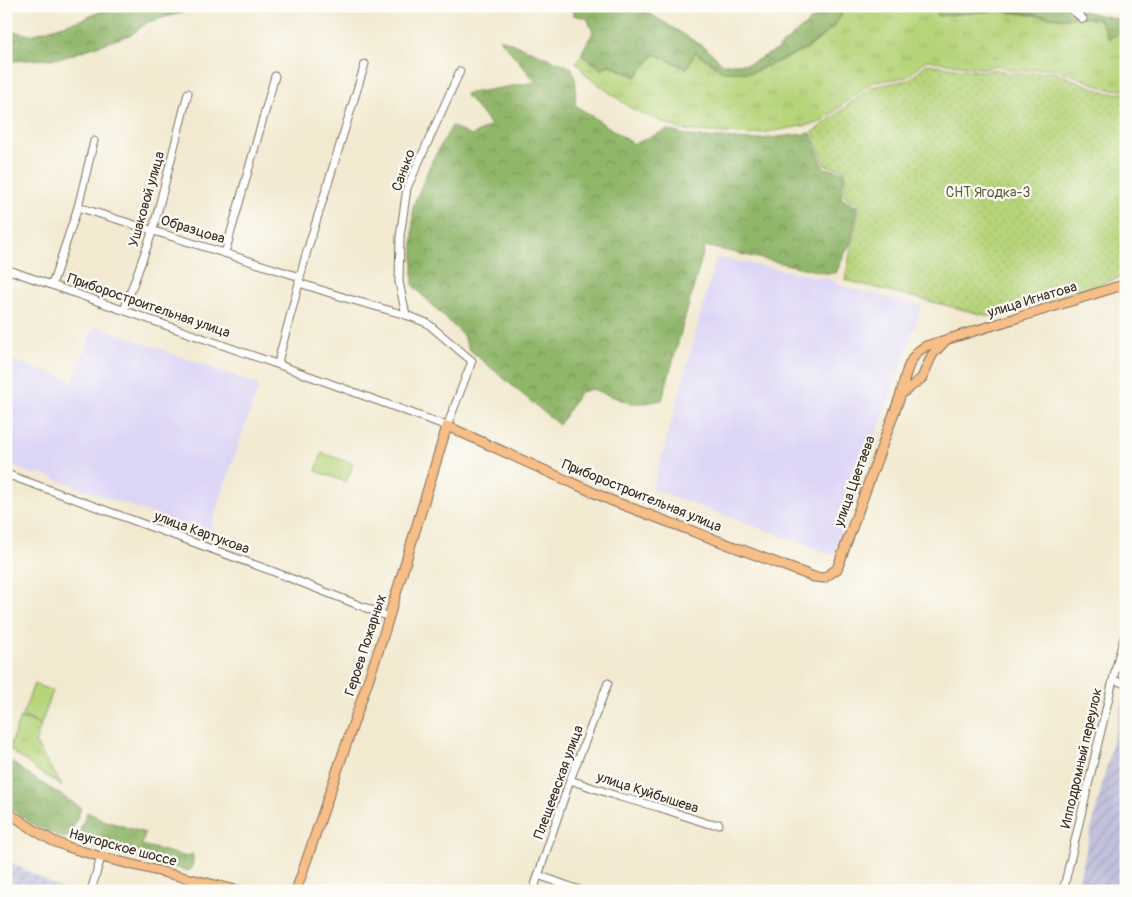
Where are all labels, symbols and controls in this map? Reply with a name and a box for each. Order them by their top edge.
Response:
street label: Санько [388,146,419,193]
street label: Ушаковой улица [125,149,168,249]
park label: СНТ Ягодка-3 [946,184,1030,201]
street label: Образцова [159,212,227,247]
street label: Приборостроительная улица [65,270,232,341]
street label: улица Игнатова [984,278,1079,321]
street label: улица Цветаева [830,433,879,530]
street label: Приборостроительная улица [559,456,724,535]
street label: улица Картукова [151,507,252,558]
street label: Героев Пожарных [341,592,390,698]
street label: Ипподромный переулок [1057,686,1106,830]
street label: Плещеевская улица [530,723,587,841]
street label: улица Куйбышева [594,768,701,817]
street label: Наугорское шоссе [67,825,179,870]

